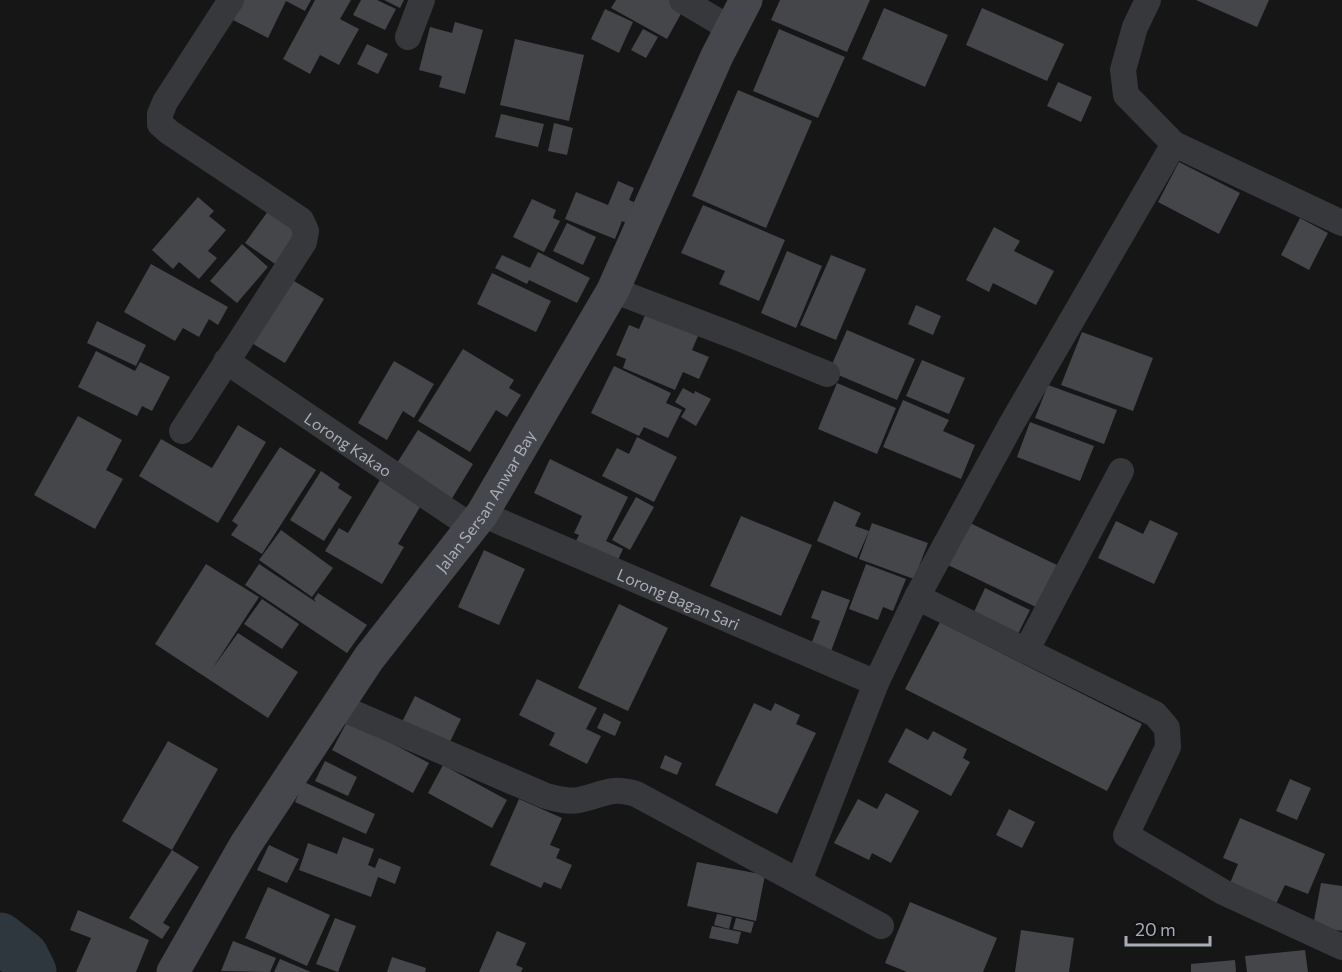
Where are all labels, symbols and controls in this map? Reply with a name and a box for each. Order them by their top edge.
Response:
street label: Lorong Kakao [301,408,396,480]
street label: Jalan Sersan Anwar Bay [431,426,539,576]
street label: Lorong Bagan Sari [614,564,743,633]
scale bar [1126,909,1210,947]
text: 20 m [1135,918,1176,940]

